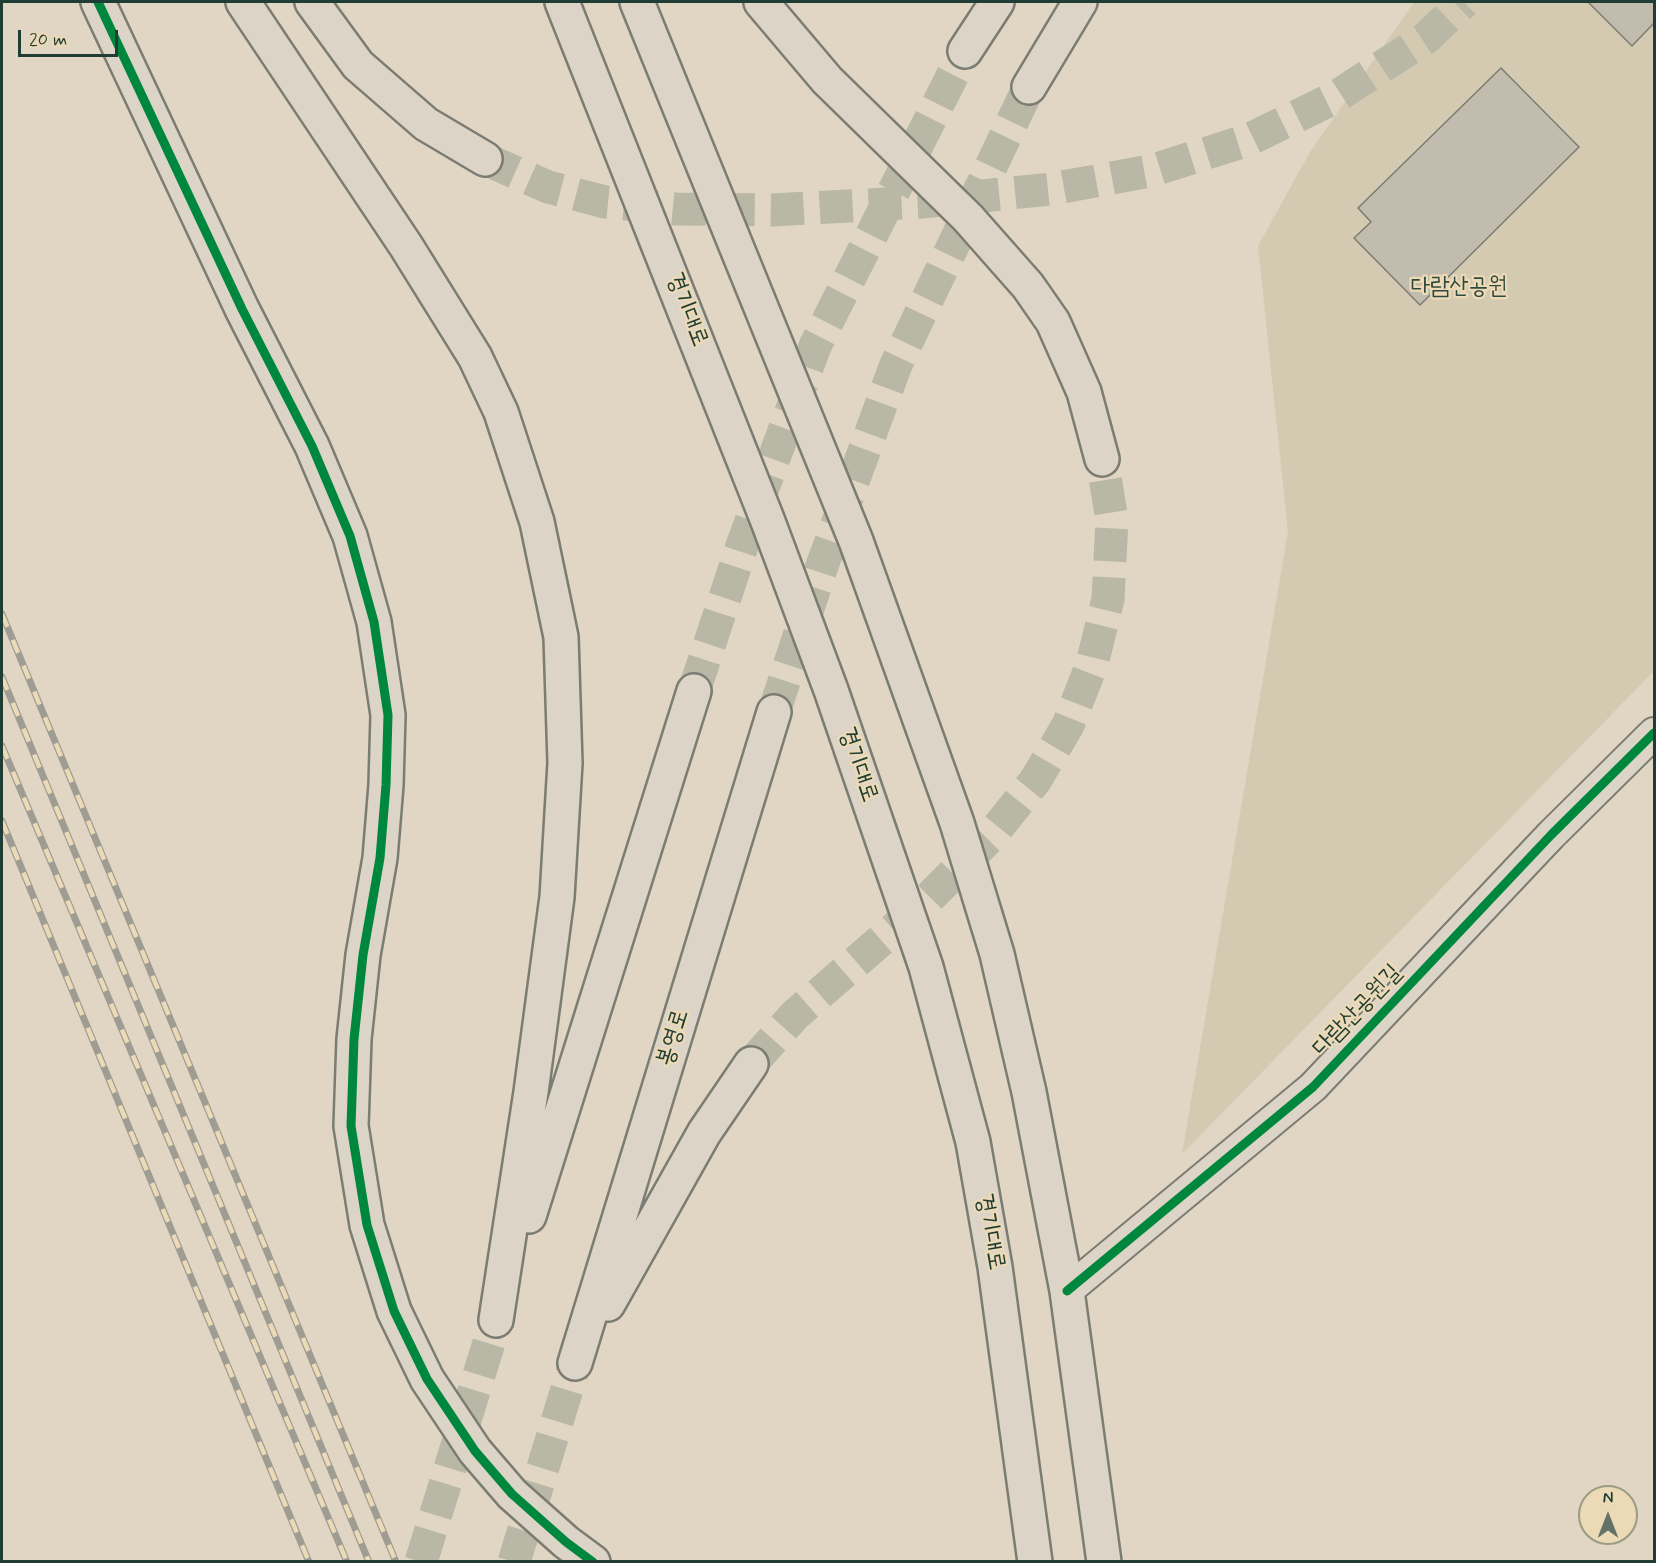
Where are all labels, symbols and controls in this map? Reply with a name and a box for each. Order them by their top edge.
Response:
scale bar [21,18,122,56]
text: 20 m [29,28,67,52]
street label: 경기대로 [659,269,713,351]
park label: 다람산공원 [1411,274,1507,302]
street label: 경기대로 [831,724,883,806]
street label: 다람산공원길 [1307,959,1409,1063]
street label: 봉영로 [652,1006,696,1070]
street label: 경기대로 [968,1191,1010,1273]
north arrow [1578,1485,1638,1545]
text: N [1603,1488,1613,1509]

